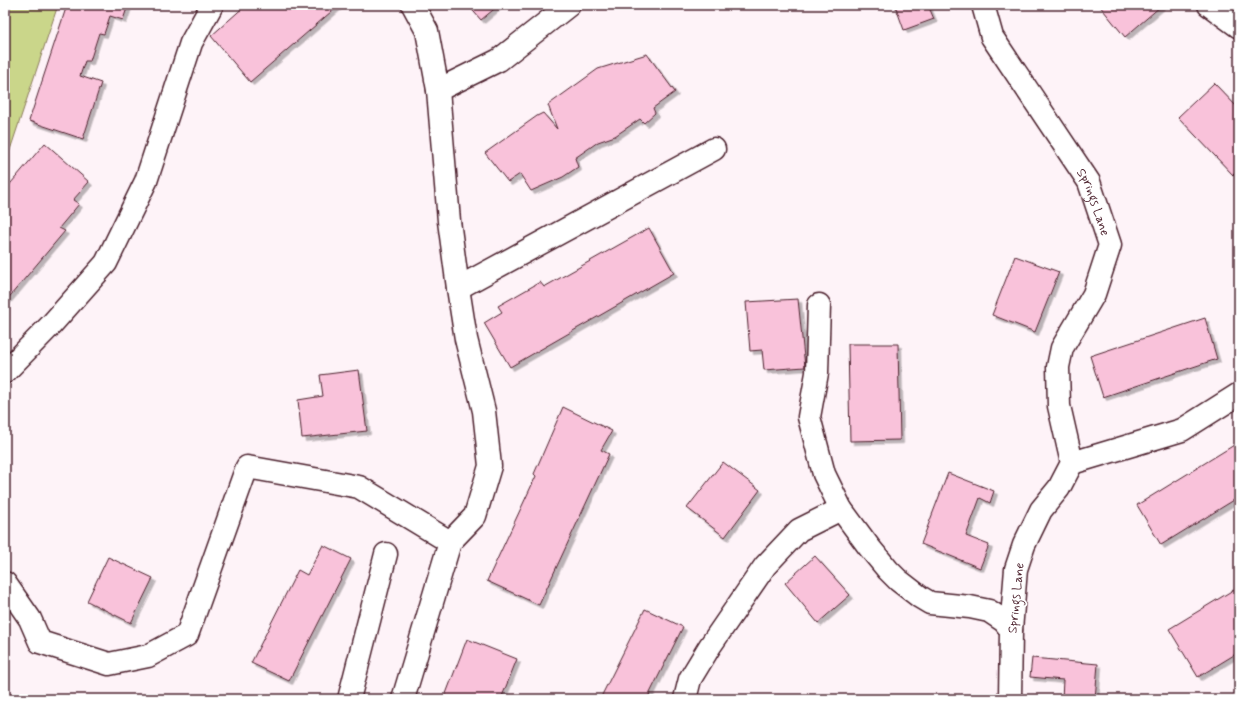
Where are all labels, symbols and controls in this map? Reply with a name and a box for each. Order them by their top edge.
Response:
street label: Springs Lane [1072,165,1113,238]
street label: Springs Lane [1004,562,1031,635]

